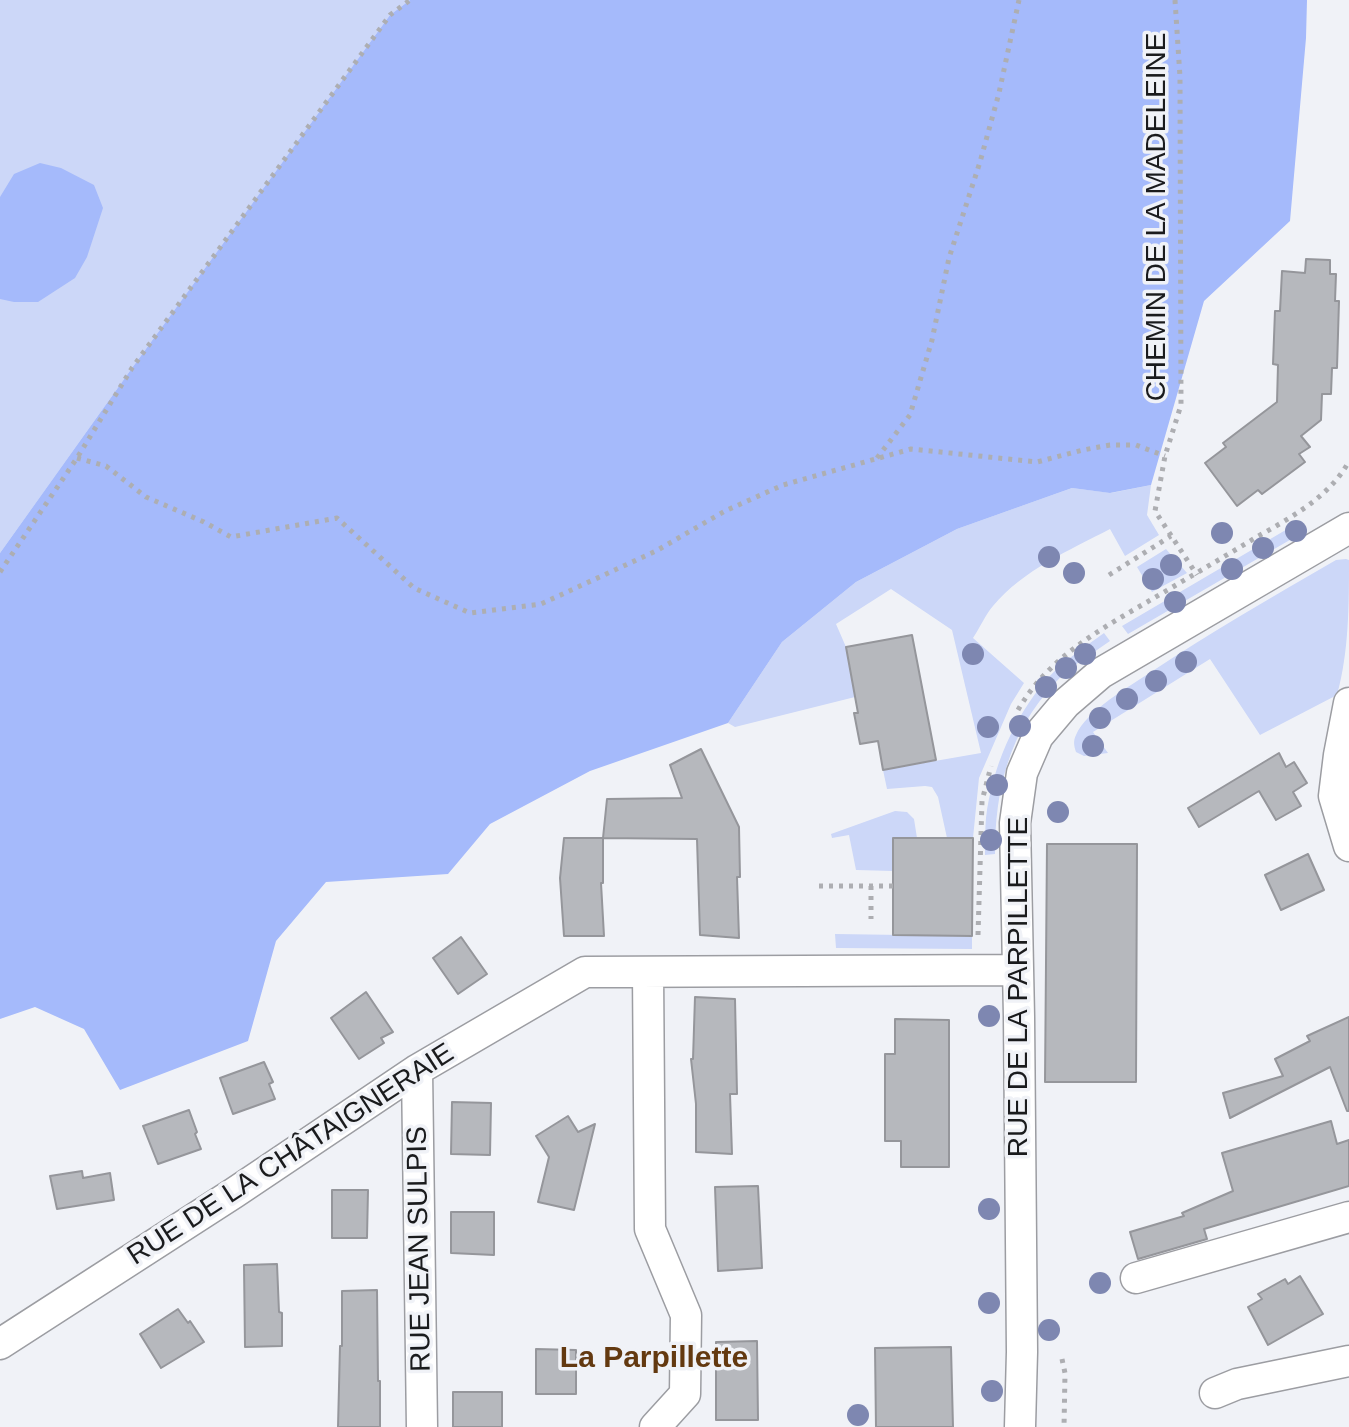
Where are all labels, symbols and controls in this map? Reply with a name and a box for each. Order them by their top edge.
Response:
street label: CHEMIN DE LA MADELEINE [1140,33,1174,401]
street label: RUE DE LA PARPILLETTE [1002,817,1036,1157]
street label: RUE DE LA CHÂTAIGNERAIE [122,1037,460,1273]
street label: RUE JEAN SULPIS [401,1126,439,1372]
district label: La Parpillette [560,1341,748,1377]

